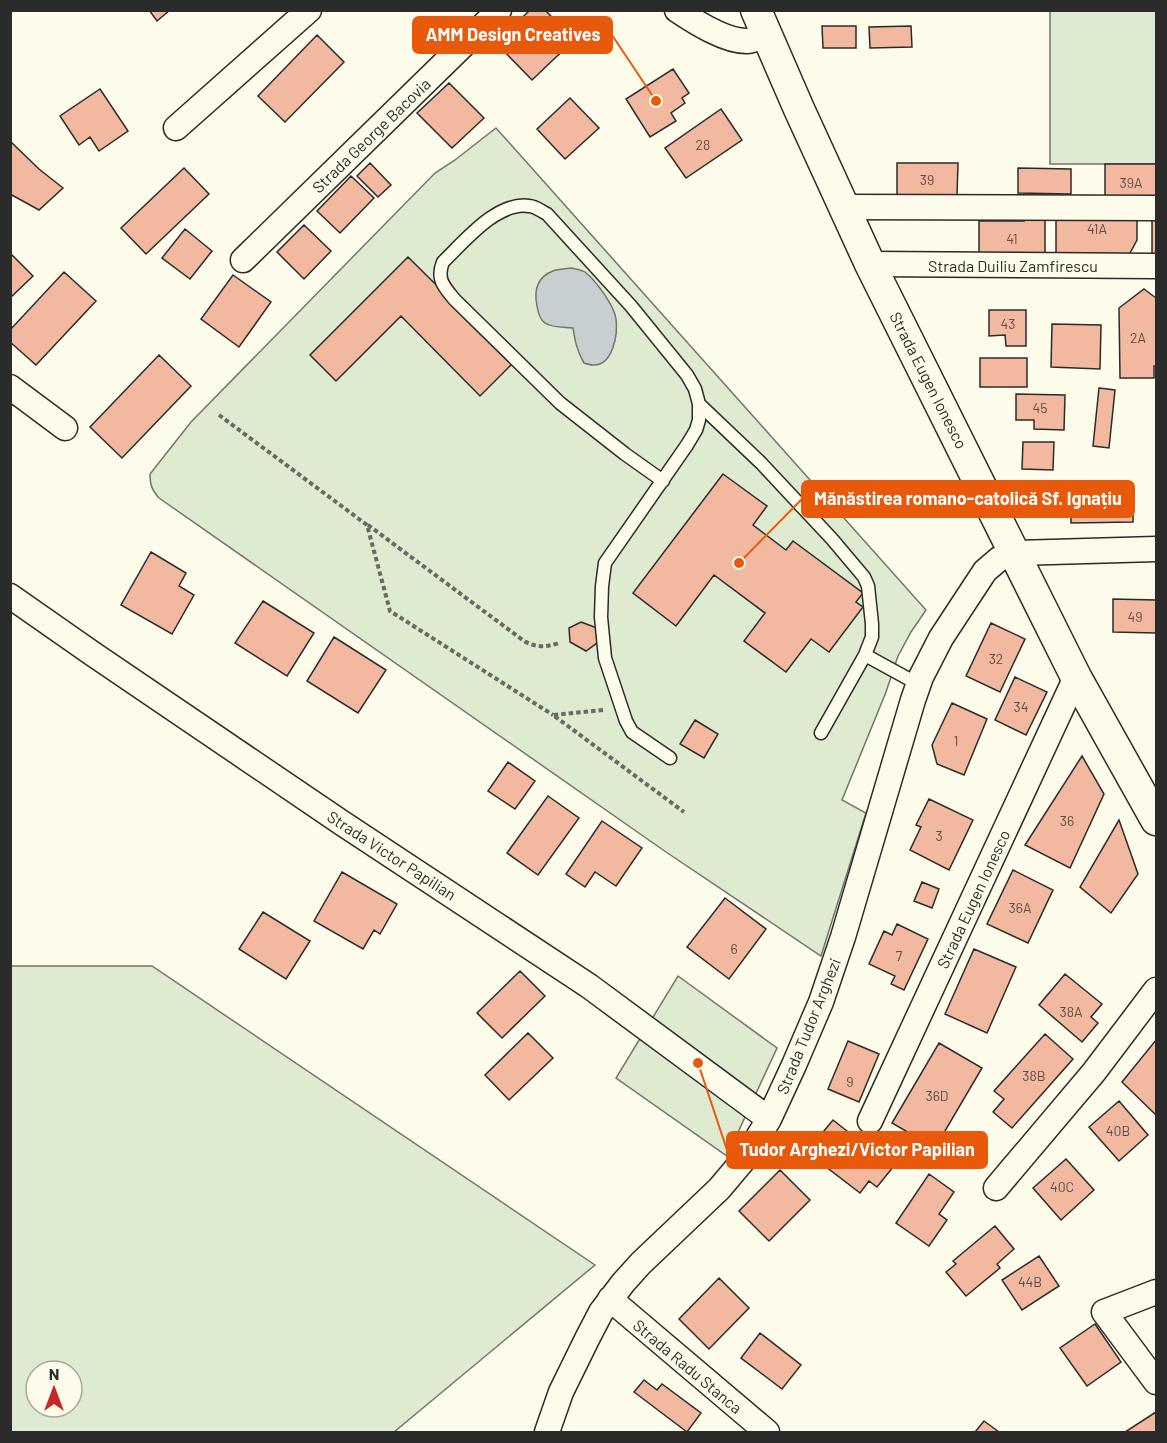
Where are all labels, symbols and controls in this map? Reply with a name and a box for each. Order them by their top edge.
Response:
callout: AMM Design Creatives [413,17,612,53]
text: AMM Design Creatives [426,23,600,45]
street label: Strada George Bacovia [308,74,434,196]
house number: 28 [696,136,710,153]
house number: 39 [920,171,934,188]
house number: 39A [1119,174,1143,191]
house number: 41A [1087,220,1107,237]
house number: 41 [1006,230,1018,247]
street label: Strada Duiliu Zamfirescu [928,256,1098,275]
street label: Strada Eugen Ionesco [886,308,972,452]
house number: 43 [1001,315,1015,332]
house number: 2A [1130,329,1146,346]
house number: 45 [1033,399,1047,416]
callout: Mănăstirea romano-catolică Sf. Ignațiu [802,481,1134,517]
text: Mănăstirea romano-catolică Sf. Ignațiu [814,487,1122,509]
house number: 49 [1127,608,1143,625]
house number: 32 [989,650,1003,667]
house number: 34 [1014,698,1028,715]
house number: 1 [954,732,958,749]
street label: Strada Victor Papilian [324,806,460,904]
house number: 36 [1060,812,1074,829]
street label: Strada Eugen Ionesco [933,827,1013,971]
house number: 3 [935,827,943,844]
house number: 36A [1009,899,1032,916]
house number: 6 [730,940,738,957]
house number: 7 [896,947,903,964]
street label: Strada Tudor Arghezi [772,955,844,1097]
house number: 38A [1059,1003,1083,1020]
house number: 38B [1022,1067,1046,1084]
house number: 9 [846,1073,854,1090]
house number: 36D [925,1087,949,1104]
house number: 40B [1106,1122,1130,1139]
callout: Tudor Arghezi/Victor Papilian [727,1132,987,1168]
text: Tudor Arghezi/Victor Papilian [739,1138,975,1160]
house number: 40C [1050,1178,1074,1195]
house number: 44B [1018,1273,1042,1290]
street label: Strada Radu Stanca [630,1315,746,1417]
north arrow [24,1359,84,1419]
text: N [49,1364,59,1383]

